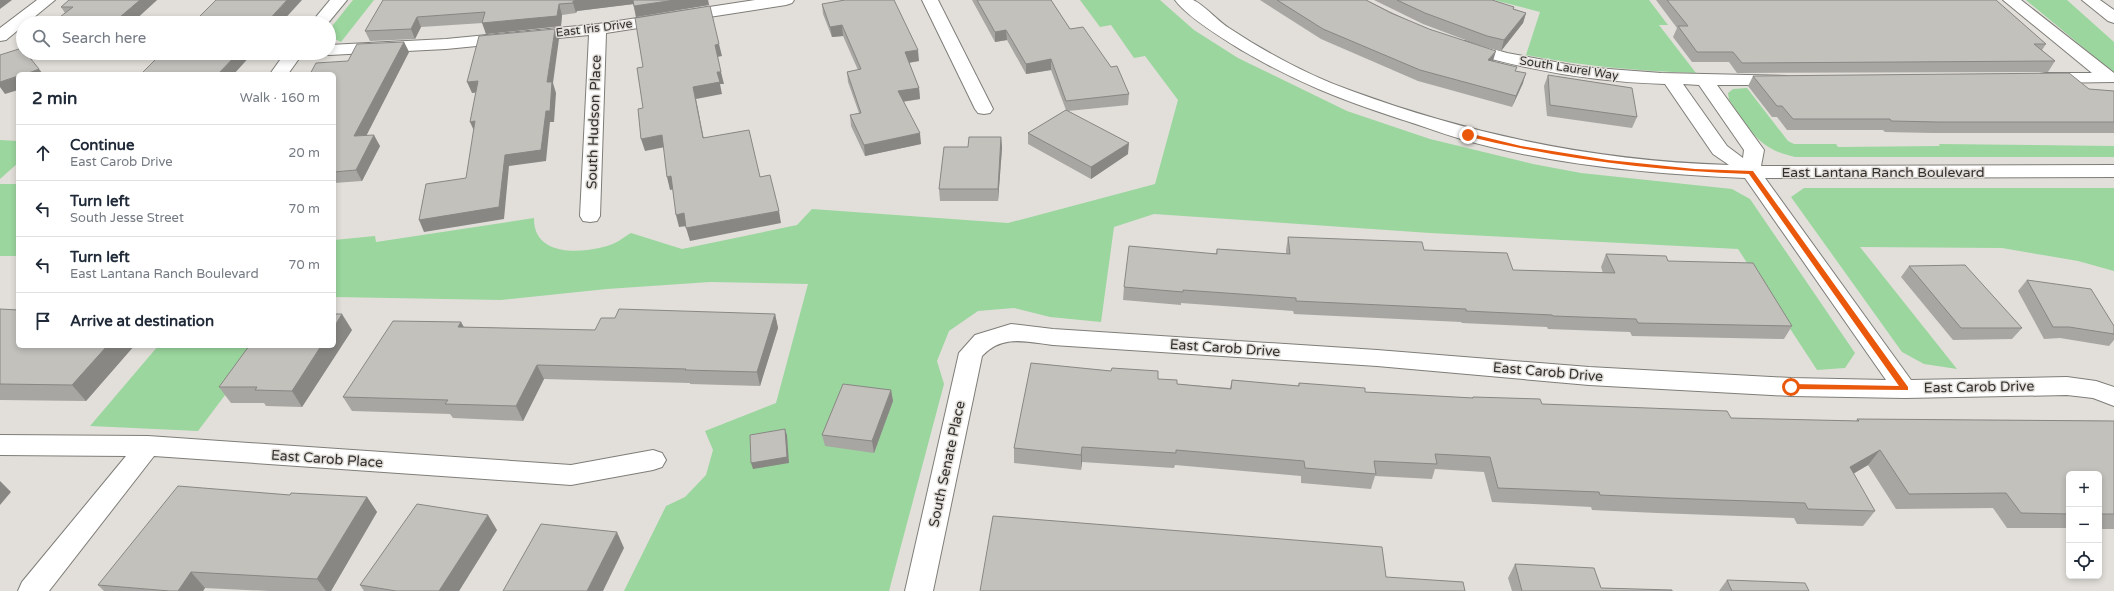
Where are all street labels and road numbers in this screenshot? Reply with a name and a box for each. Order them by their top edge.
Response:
street label: East Iris Drive [555,16,633,40]
street label: South Laurel Way [1519,53,1620,83]
street label: South Hudson Place [583,55,605,189]
street label: East Lantana Ranch Boulevard [1781,164,1985,181]
street label: East Carob Drive [1169,336,1281,360]
street label: East Carob Drive [1492,359,1604,385]
street label: East Carob Drive [1924,378,2034,396]
street label: South Senate Place [925,399,969,529]
street label: East Carob Place [270,447,384,471]

